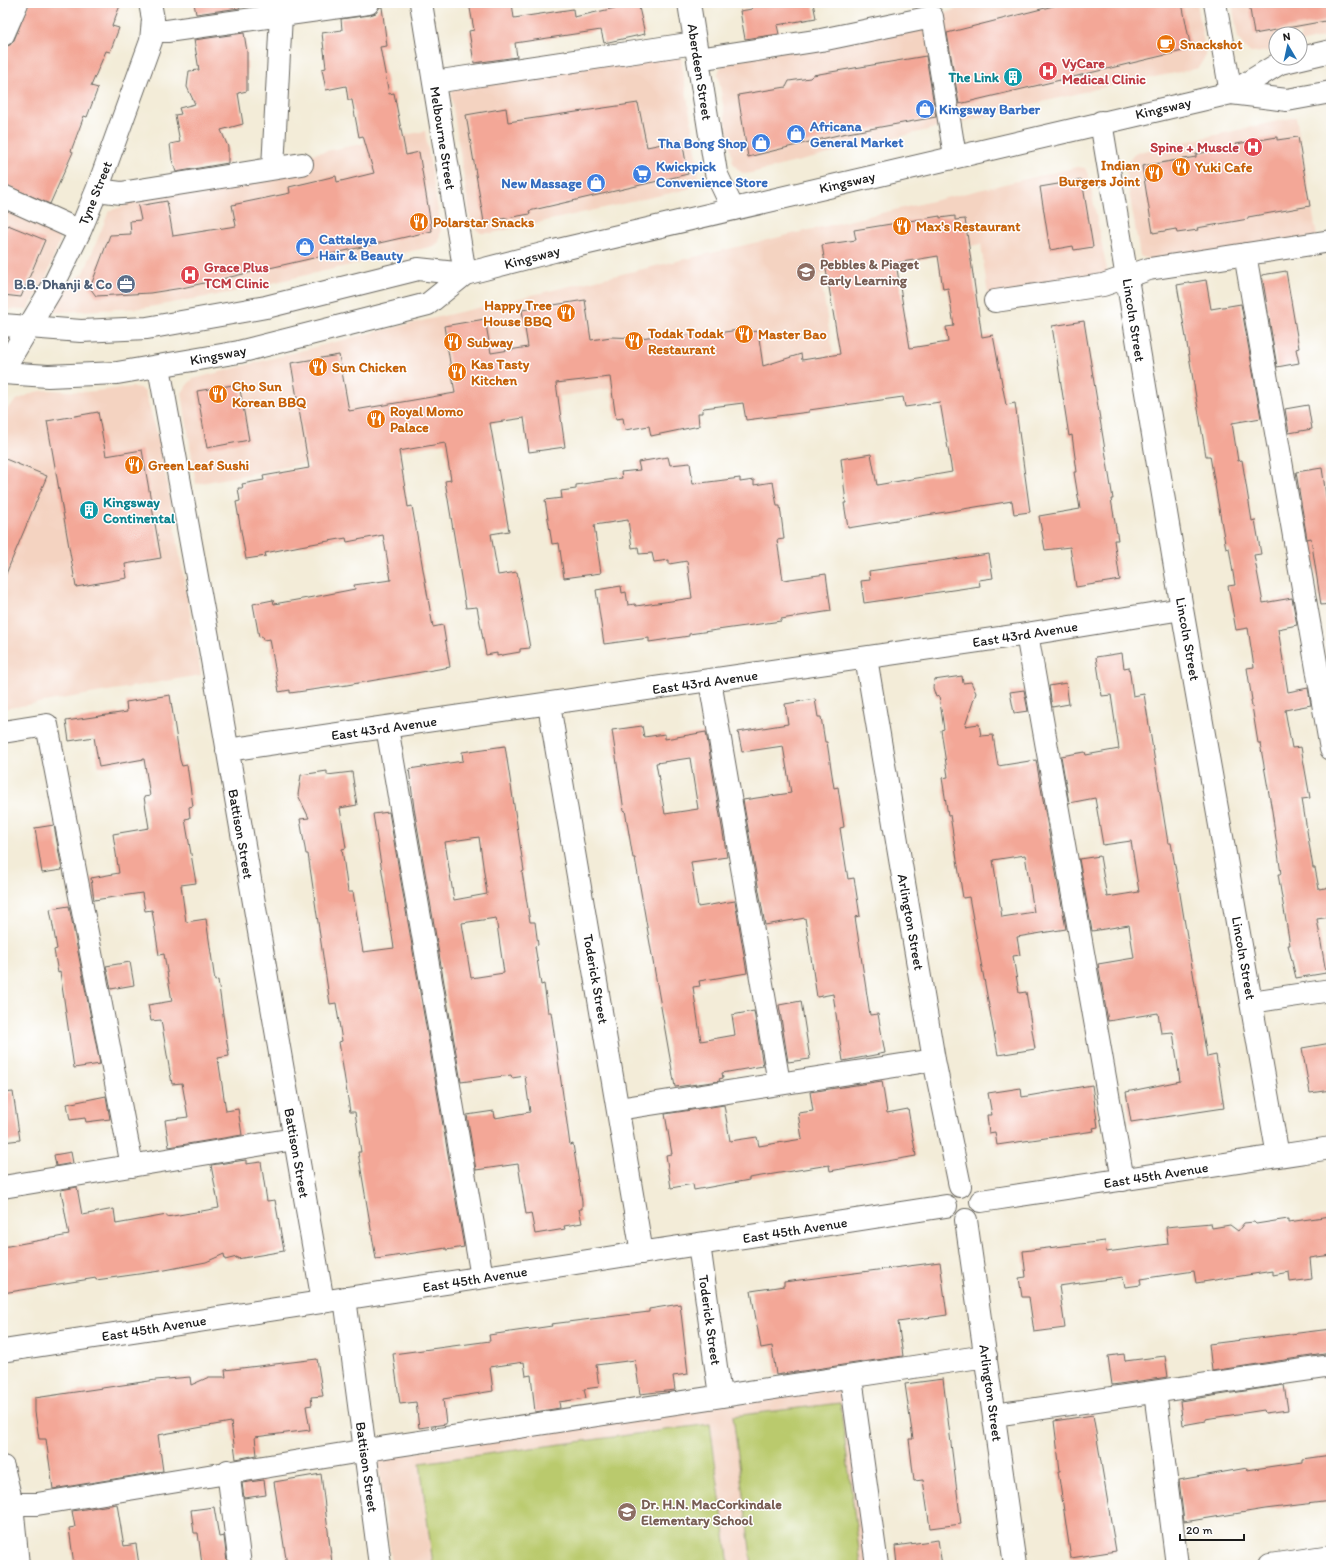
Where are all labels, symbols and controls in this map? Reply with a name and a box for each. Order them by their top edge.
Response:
street label: Aberdeen Street [683,23,716,122]
north arrow [1268,26,1308,66]
text: N [1282,30,1291,44]
cafe icon: Snackshot [1155,33,1177,55]
place label: Snackshot [1180,36,1243,53]
place label: VyCare Medical Clinic [1062,55,1146,88]
hospital icon: VyCare Medical Clinic [1037,60,1059,82]
building icon: The Link [1002,66,1024,88]
place label: The Link [947,69,1000,86]
street label: Melbourne Street [426,85,459,191]
street label: Kingsway [1134,94,1193,123]
shop icon: Kingsway Barber [914,98,936,120]
place label: Kingsway Barber [939,101,1041,118]
place label: Africana General Market [809,118,904,151]
shop icon: Africana General Market [785,123,807,145]
shop icon: Tha Bong Shop [750,132,772,154]
place label: Tha Bong Shop [657,135,747,152]
hospital icon: Spine + Muscle [1242,136,1264,158]
place label: Spine + Muscle [1150,139,1239,156]
restaurant icon: Yuki Cafe [1170,156,1192,178]
place label: Indian Burgers Joint [1059,157,1141,190]
place label: Kwickpick Convenience Store [656,158,768,191]
street label: Tyne Street [75,159,116,228]
place label: Yuki Cafe [1194,159,1253,176]
restaurant icon: Indian Burgers Joint [1143,162,1165,184]
supermarket icon: Kwickpick Convenience Store [631,163,653,185]
street label: Kingsway [818,168,877,197]
shop icon: New Massage [585,172,607,194]
place label: New Massage [501,175,582,192]
restaurant icon: Polarstar Snacks [408,211,430,233]
place label: Polarstar Snacks [433,214,534,231]
restaurant icon: Max's Restaurant [891,215,913,237]
place label: Max's Restaurant [916,218,1021,235]
place label: Cattaleya Hair & Beauty [319,231,403,264]
shop icon: Cattaleya Hair & Beauty [294,236,316,258]
street label: Kingsway [502,242,562,273]
place label: Pebbles & Piaget Early Learning [820,256,920,289]
place label: Grace Plus TCM Clinic [203,259,270,292]
school or university icon: Pebbles & Piaget Early Learning [795,261,817,283]
hospital icon: Grace Plus TCM Clinic [179,264,201,286]
office icon: B.B. Dhanji & Co [115,273,137,295]
place label: B.B. Dhanji & Co [14,276,112,293]
street label: Lincoln Street [1119,277,1148,363]
place label: Happy Tree House BBQ [483,297,552,330]
restaurant icon: Happy Tree House BBQ [555,302,577,324]
restaurant icon: Master Bao [733,323,755,345]
place label: Todak Todak Restaurant [647,325,724,358]
place label: Master Bao [758,326,827,343]
restaurant icon: Todak Todak Restaurant [623,330,645,352]
restaurant icon: Subway [442,331,464,353]
place label: Subway [467,334,513,351]
street label: Kingsway [189,342,248,369]
restaurant icon: Sun Chicken [307,356,329,378]
place label: Kas Tasty Kitchen [471,356,530,389]
place label: Sun Chicken [332,359,407,376]
restaurant icon: Kas Tasty Kitchen [446,361,468,383]
place label: Cho Sun Korean BBQ [232,378,306,411]
restaurant icon: Cho Sun Korean BBQ [207,383,229,405]
place label: Royal Momo Palace [390,403,463,436]
restaurant icon: Royal Momo Palace [365,408,387,430]
restaurant icon: Green Leaf Sushi [123,454,145,476]
place label: Green Leaf Sushi [148,457,249,474]
place label: Kingsway Continental [103,494,176,527]
building icon: Kingsway Continental [78,499,100,521]
street label: Lincoln Street [1172,596,1203,682]
street label: East 43rd Avenue [971,618,1079,651]
street label: East 43rd Avenue [651,667,759,698]
street label: East 43rd Avenue [330,713,438,744]
street label: Battison Street [224,788,257,880]
street label: Arlington Street [894,872,927,972]
street label: Lincoln Street [1228,915,1259,1001]
street label: Toderick Street [579,933,612,1025]
street label: Battison Street [280,1107,313,1199]
street label: East 45th Avenue [1102,1159,1210,1192]
street label: East 45th Avenue [741,1214,849,1247]
street label: East 45th Avenue [421,1263,529,1296]
street label: Toderick Street [695,1274,724,1366]
street label: East 45th Avenue [100,1312,208,1345]
street label: Arlington Street [975,1343,1006,1443]
street label: Battison Street [352,1421,381,1513]
place label: Dr. H.N. MacCorkindale Elementary School [641,1496,782,1529]
school or university icon: Dr. H.N. MacCorkindale Elementary School [616,1501,638,1523]
scale bar [1180,1516,1244,1542]
text: 20 m [1186,1523,1213,1537]

